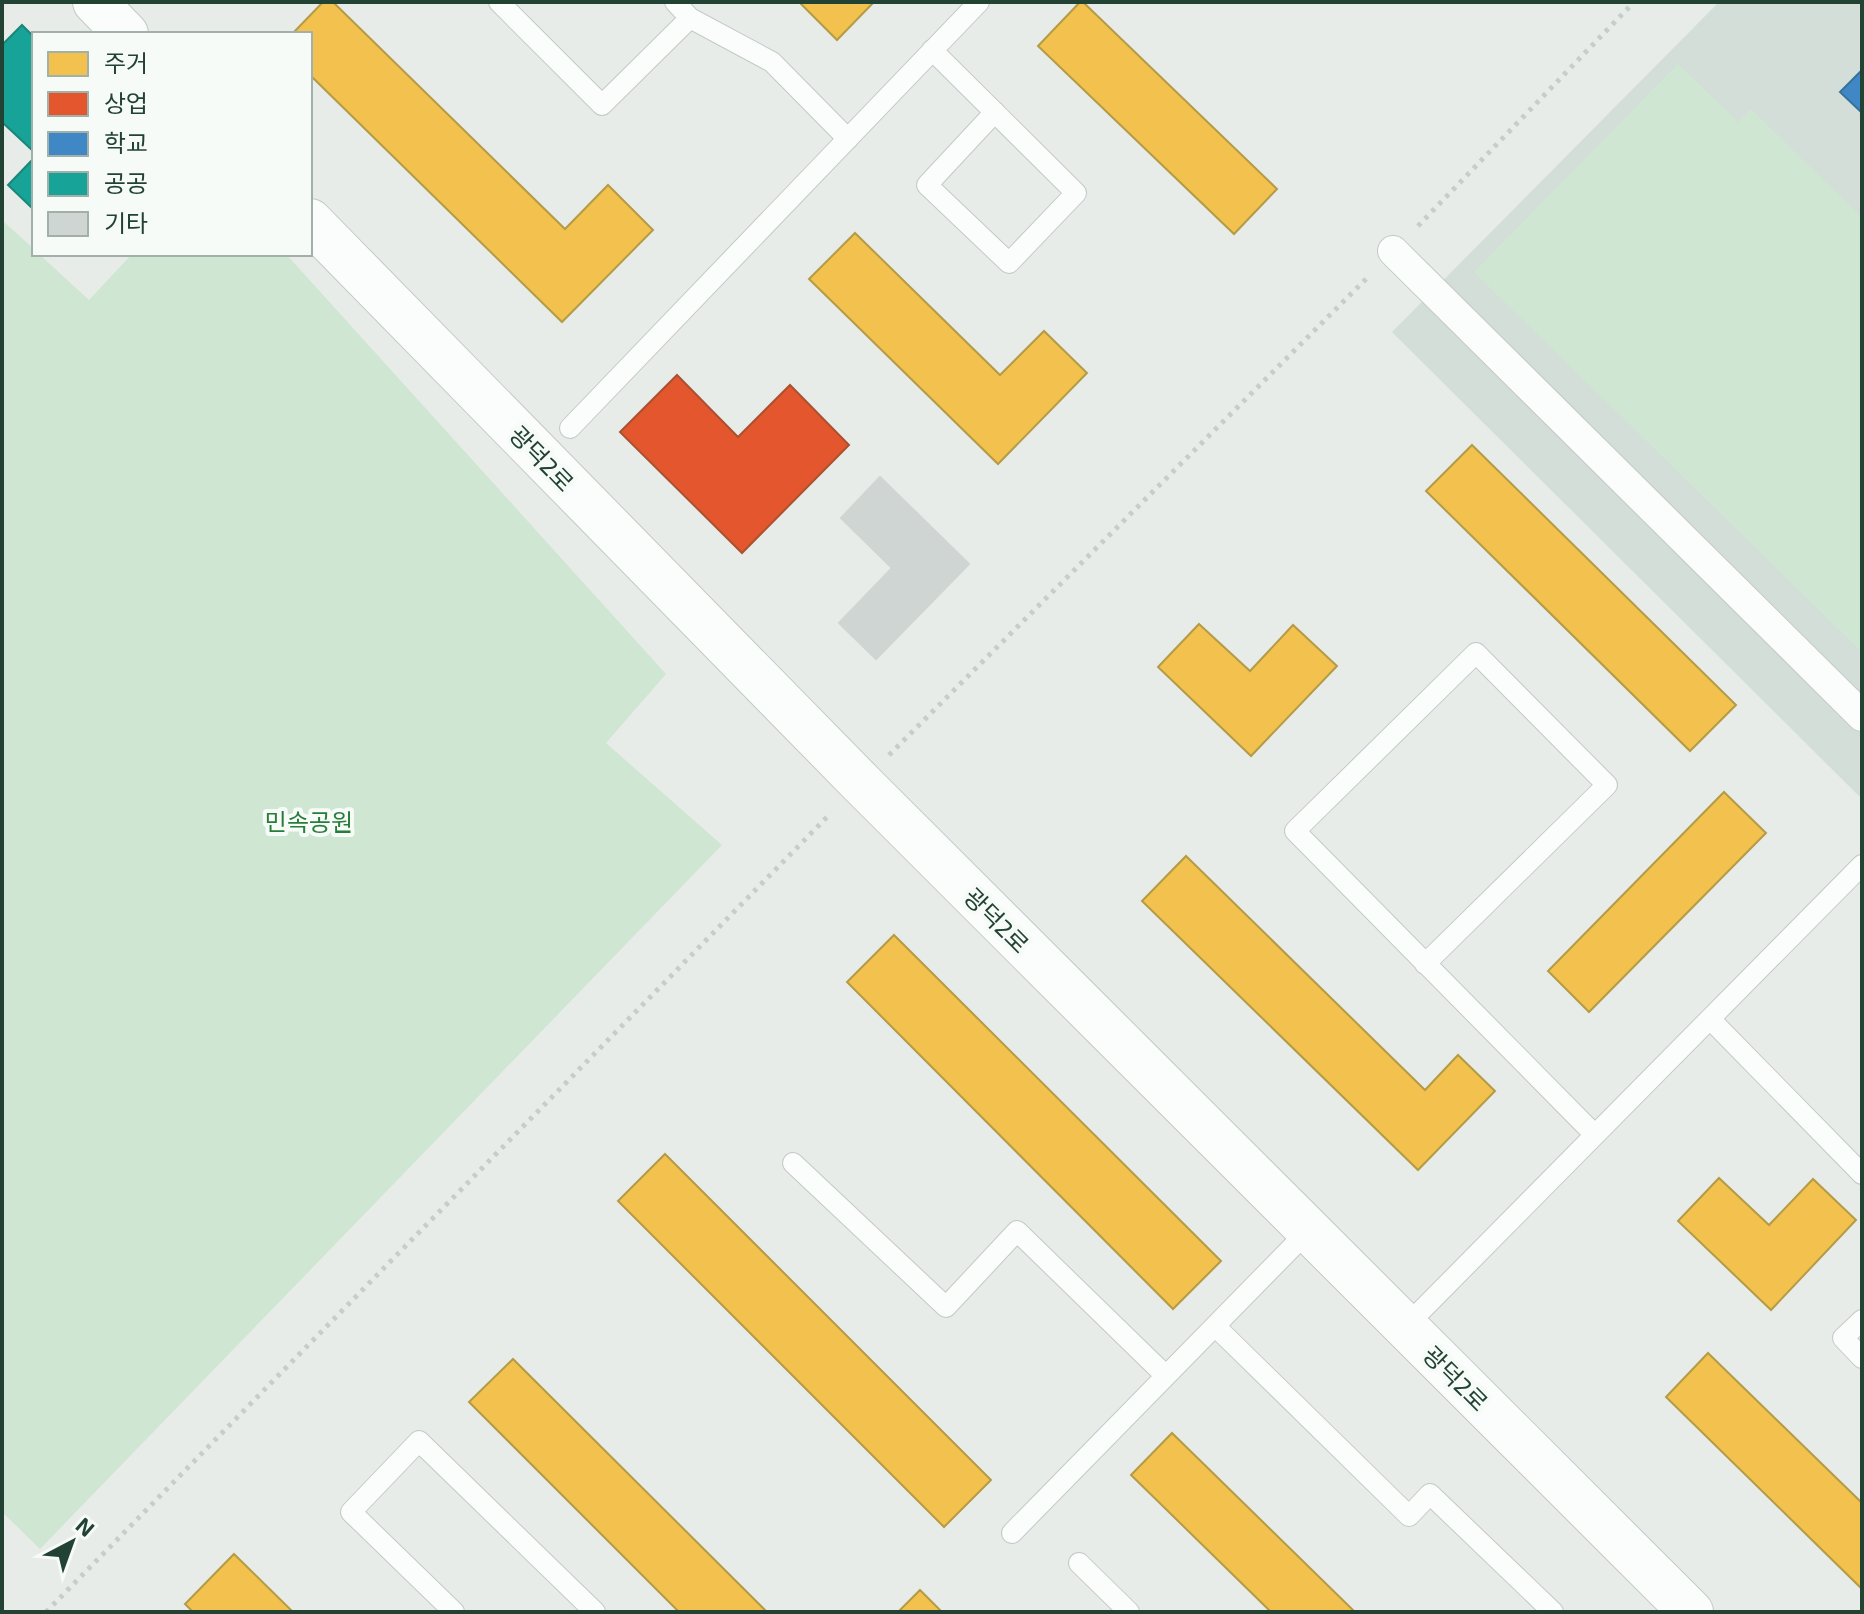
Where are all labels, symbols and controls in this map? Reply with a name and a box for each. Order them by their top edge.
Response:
legend [32,32,312,256]
text: 주거 [104,48,148,77]
text: 상업 [104,88,148,117]
text: 학교 [104,128,148,157]
text: 공공 [104,168,148,197]
text: 기타 [104,208,148,237]
street label: 광덕2로 [504,419,580,497]
park label: 민속공원 [265,807,353,836]
street label: 광덕2로 [959,882,1035,958]
street label: 광덕2로 [1418,1340,1494,1416]
north arrow [32,1502,112,1582]
text: N [71,1511,100,1541]

